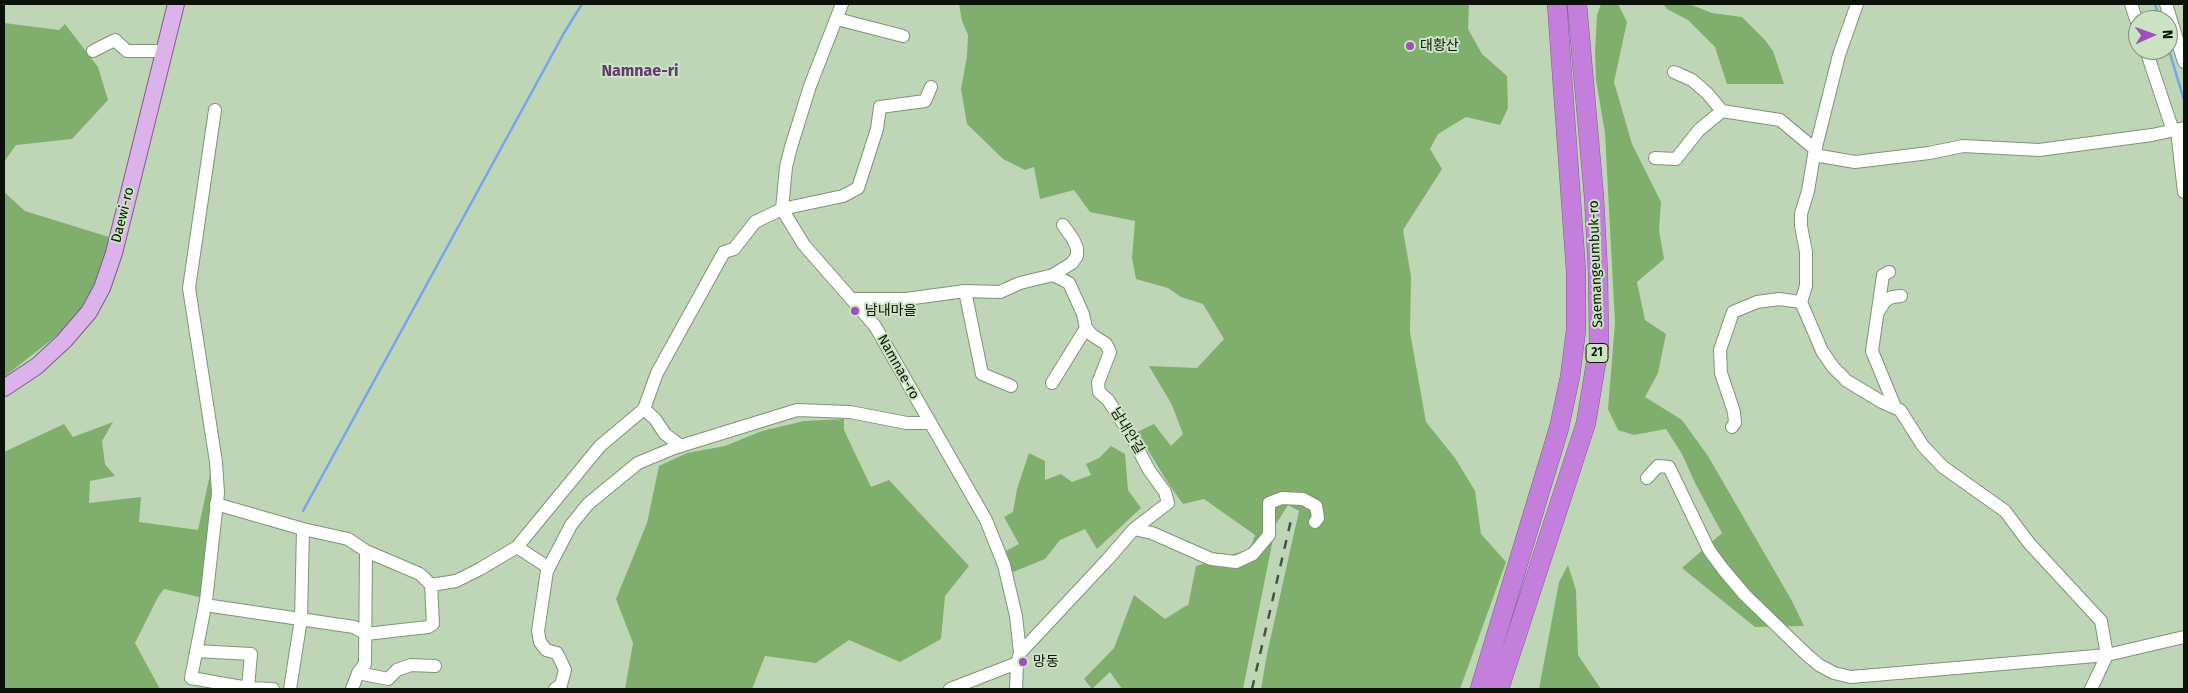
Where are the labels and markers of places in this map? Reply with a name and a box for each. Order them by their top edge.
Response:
place label: 대황산 [1420,38,1459,54]
marker: 대황산 [1404,40,1416,52]
place label: 남내마을 [865,303,917,319]
marker: 남내마을 [849,305,861,317]
place label: 망동 [1033,654,1059,670]
marker: 망동 [1017,656,1029,668]

